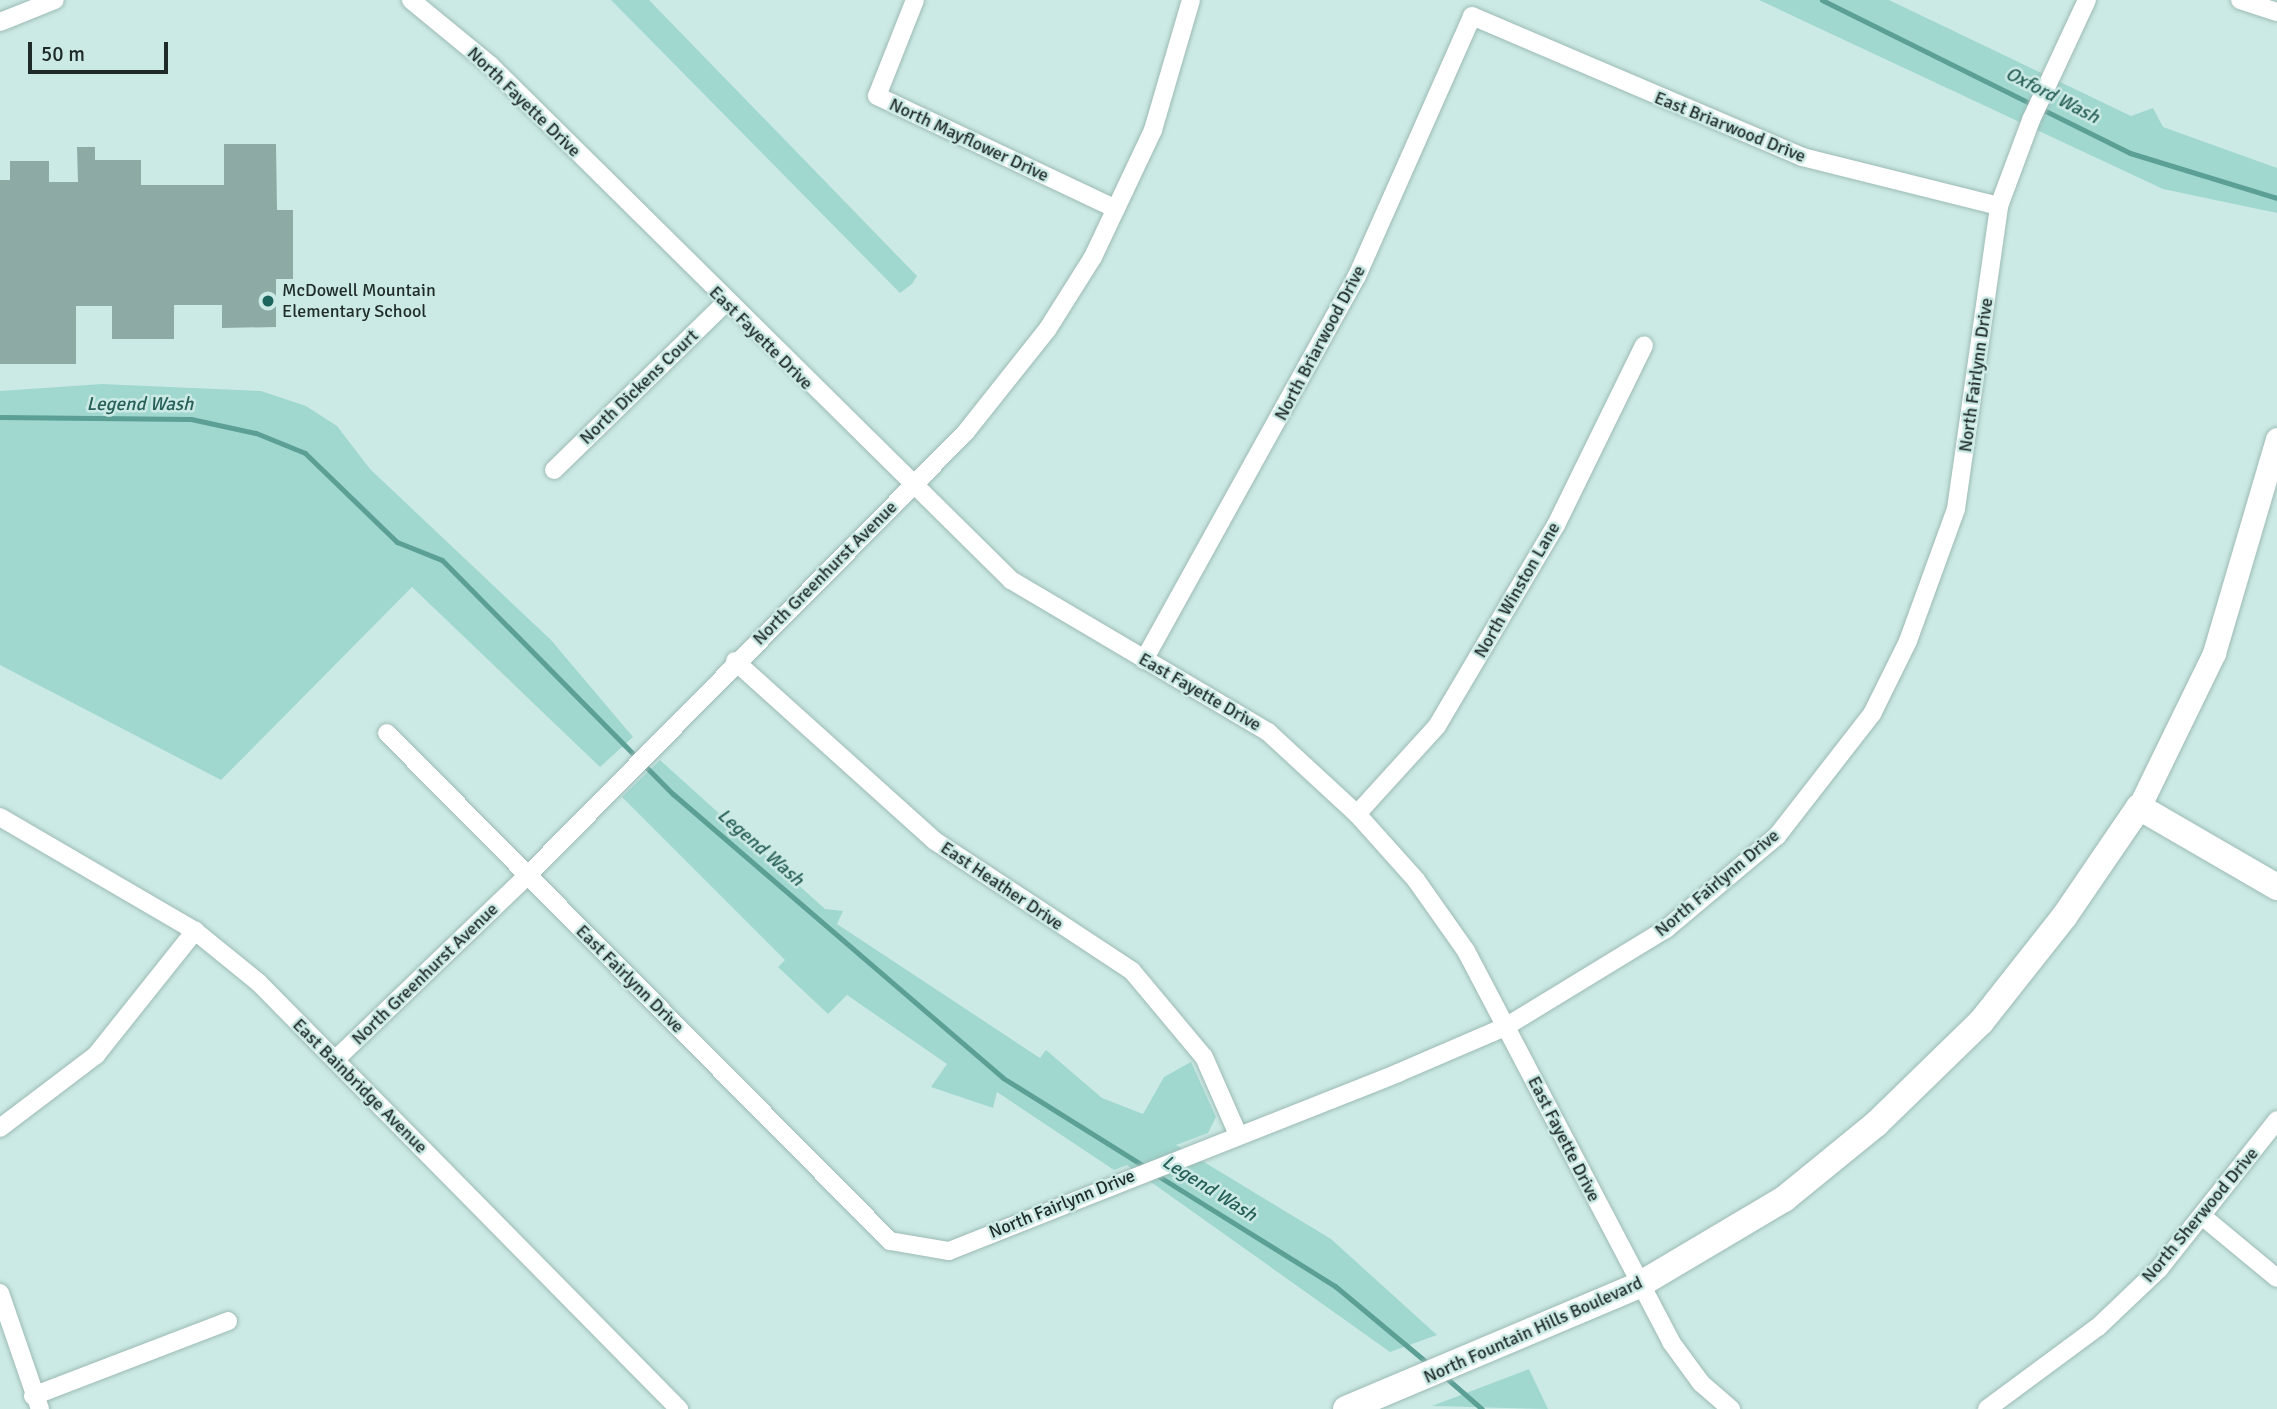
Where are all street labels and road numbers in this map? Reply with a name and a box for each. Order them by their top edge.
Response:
street label: North Fayette Drive [463,42,585,162]
street label: East Briarwood Drive [1651,87,1809,167]
street label: North Mayflower Drive [886,94,1052,186]
street label: North Briarwood Drive [1270,262,1370,424]
street label: East Fayette Drive [705,282,817,394]
street label: North Fairlynn Drive [1954,297,1998,453]
street label: North Dickens Court [575,325,703,449]
street label: North Greenhurst Avenue [748,496,902,650]
street label: North Winston Lane [1469,518,1565,662]
street label: East Fayette Drive [1135,648,1265,736]
street label: North Fairlynn Drive [1651,825,1783,941]
street label: East Heather Drive [937,837,1067,935]
street label: North Greenhurst Avenue [347,898,503,1050]
street label: East Fairlynn Drive [571,920,689,1038]
street label: East Bainbridge Avenue [288,1014,432,1158]
street label: East Fayette Drive [1523,1073,1605,1205]
street label: North Sherwood Drive [2137,1143,2263,1287]
street label: North Fairlynn Drive [986,1165,1138,1243]
street label: North Fountain Hills Boulevard [1420,1272,1646,1388]

